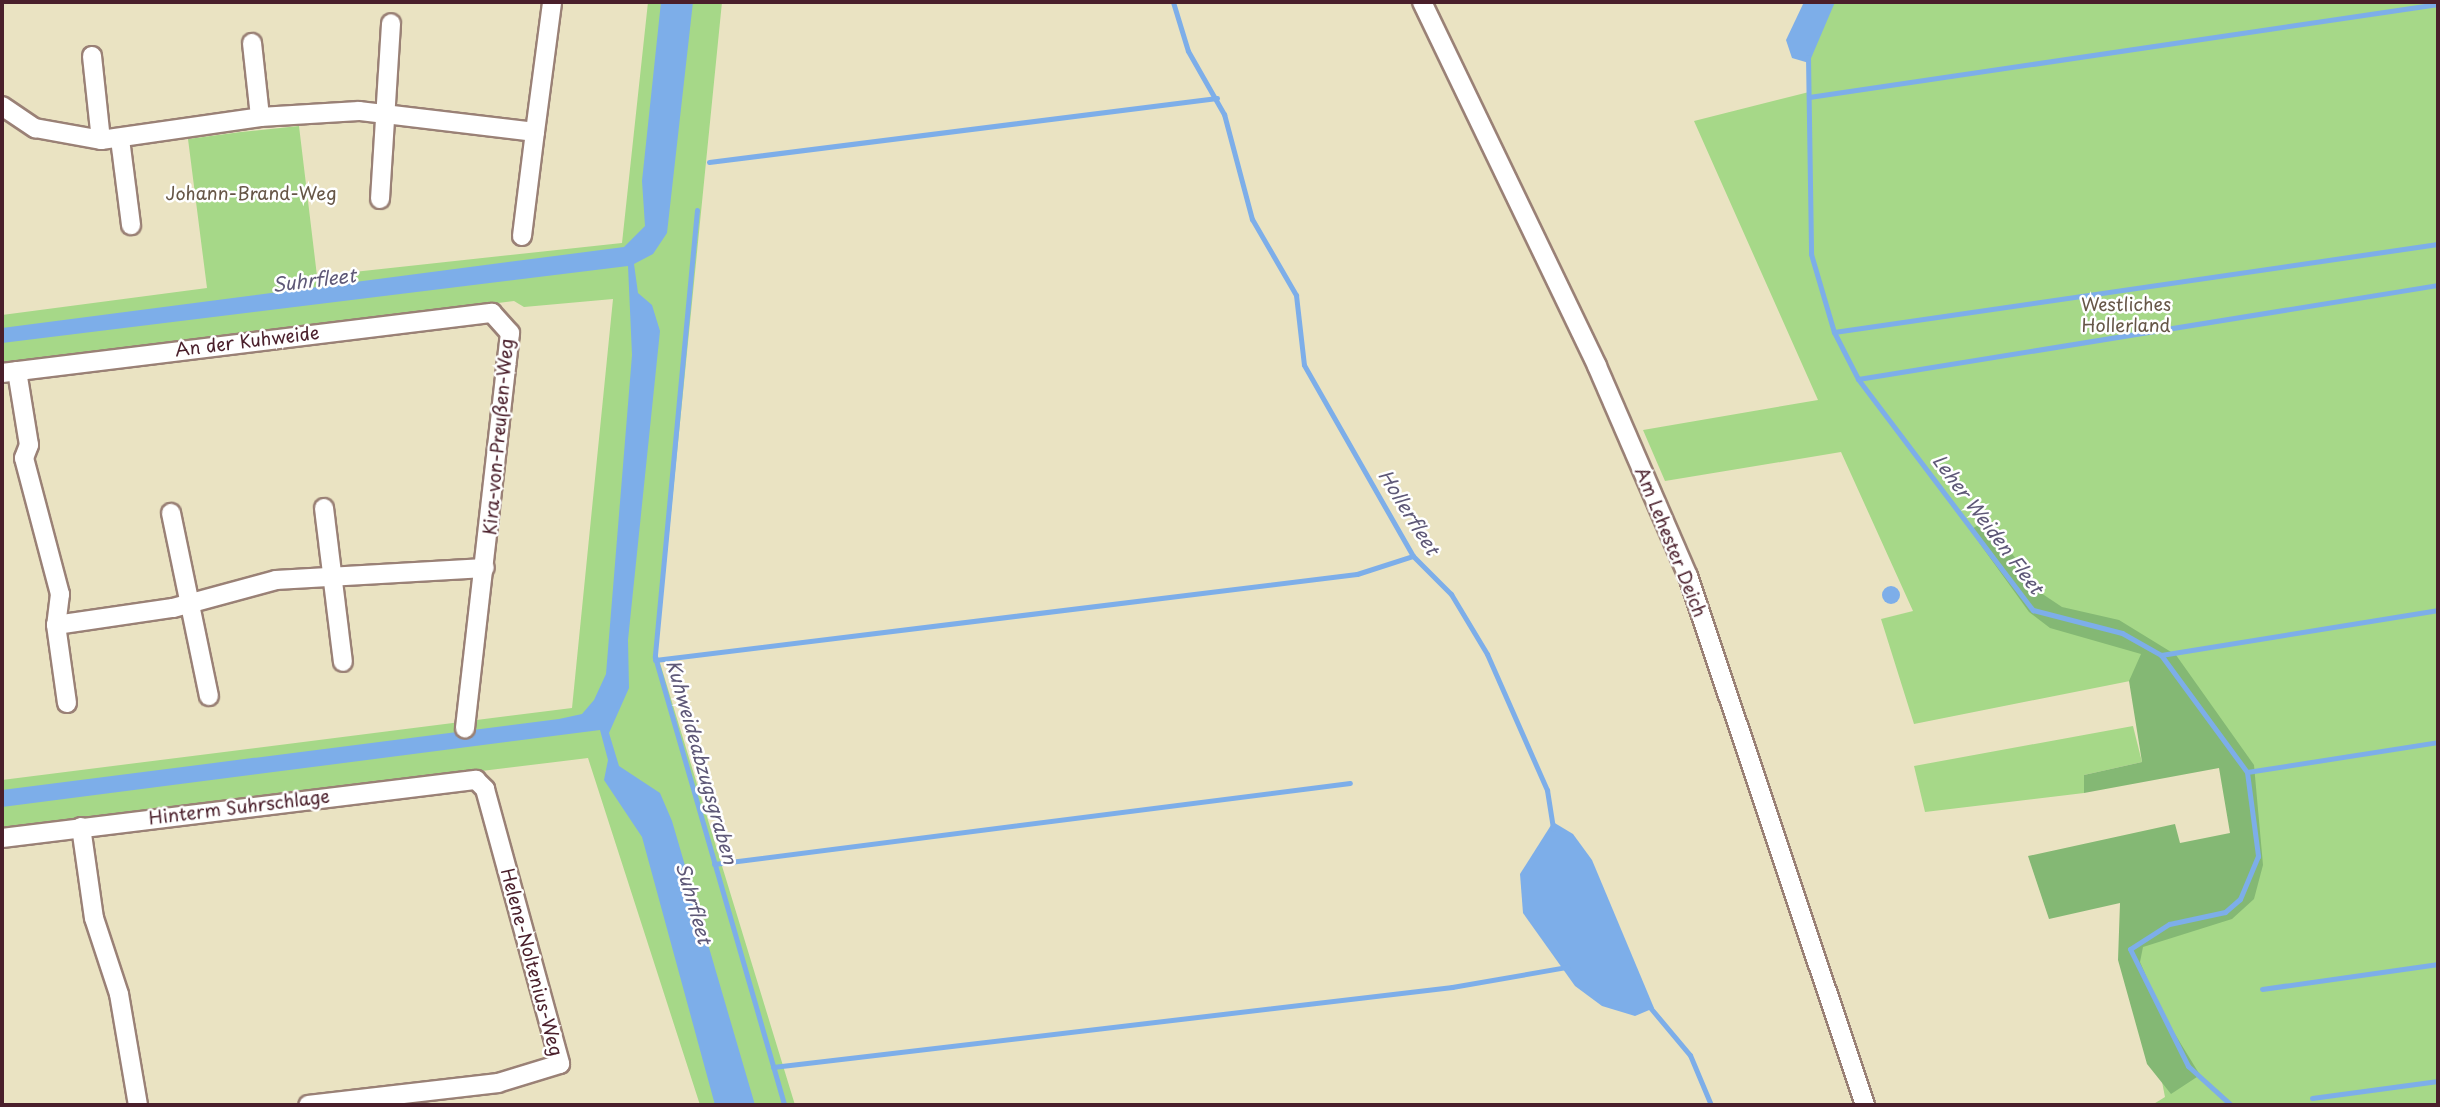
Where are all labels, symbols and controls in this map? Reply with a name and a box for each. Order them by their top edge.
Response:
park label: Johann-Brand-Weg [166,182,336,204]
water label: Suhrfleet [271,264,357,296]
park label: Westliches Hollerland [2081,294,2171,336]
street label: An der Kuhweide [174,321,320,361]
street label: Kira-von-Preußen-Weg [479,338,517,536]
water label: Leher Weiden Fleet [1927,448,2049,600]
street label: Am Lehester Deich [1631,463,1711,621]
water label: Hollerfleet [1374,465,1444,559]
water label: Kuhweideabzugsgraben [662,657,742,867]
street label: Hinterm Suhrschlage [147,785,331,829]
water label: Suhrfleet [672,860,716,946]
street label: Helene-Noltenius-Weg [497,866,567,1058]

